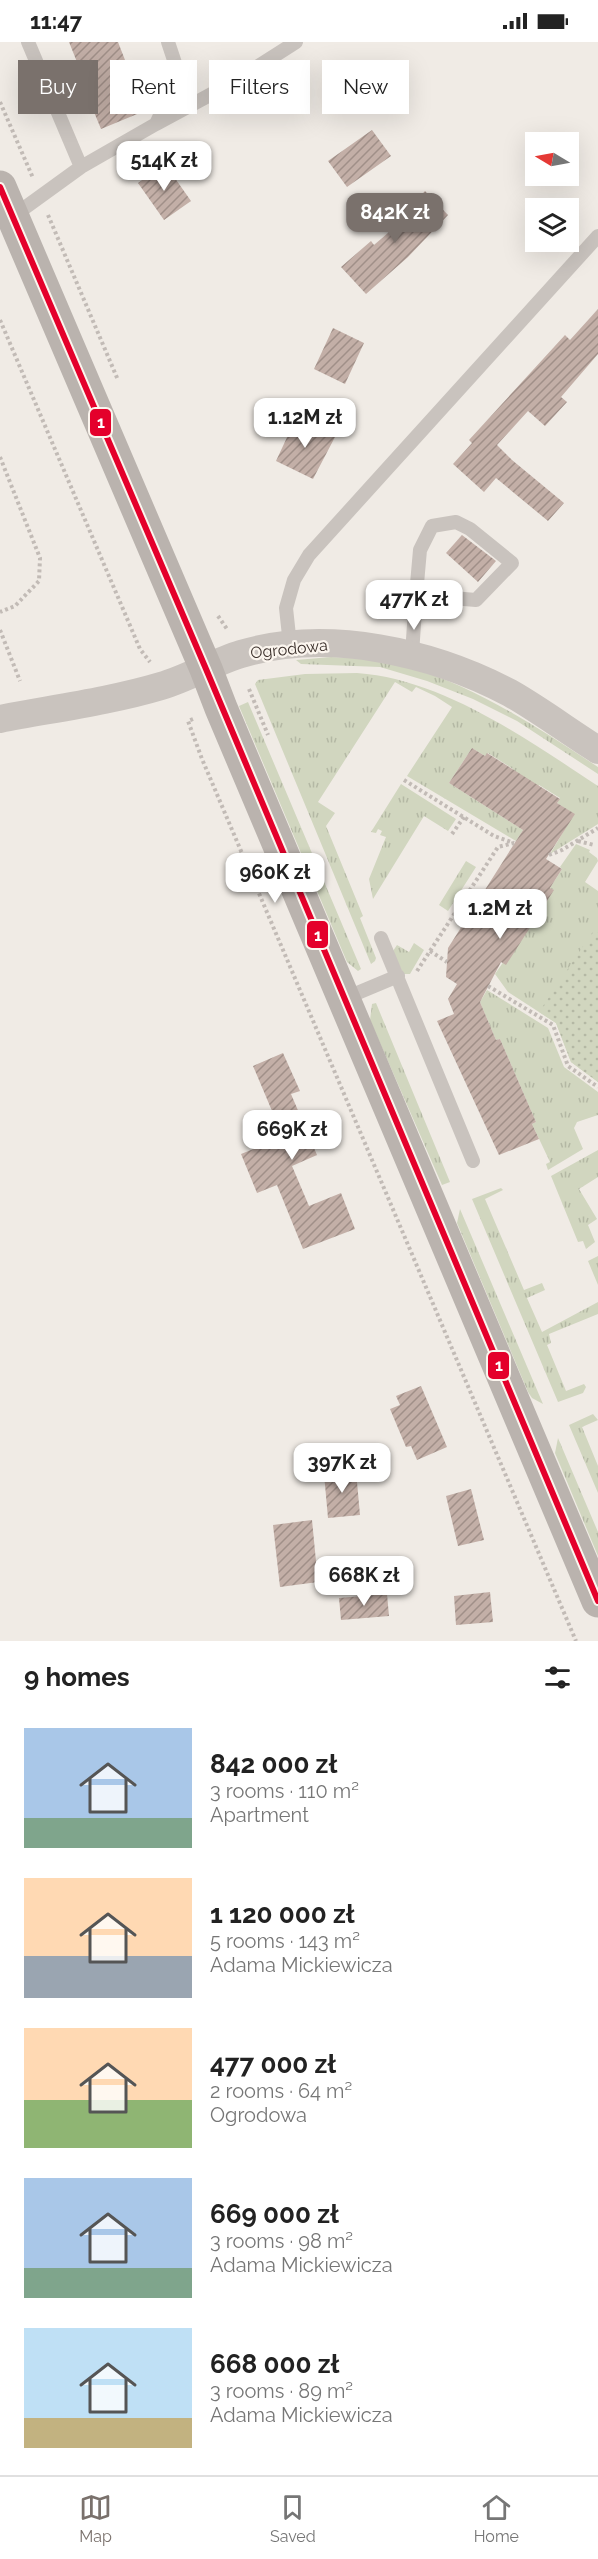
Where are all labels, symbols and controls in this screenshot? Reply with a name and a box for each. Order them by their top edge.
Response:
text: 11:47 [30,8,82,34]
chip: Buy [18,60,98,114]
chip: Rent [110,60,197,114]
chip: Filters [209,60,310,114]
chip: New [322,60,409,114]
north arrow [525,132,579,186]
map controls [525,132,579,252]
pin: 514K zł [109,141,219,192]
text: 514K zł [130,148,198,172]
pin: 842K zł [340,193,450,244]
button: layers [525,198,579,252]
text: 842K zł [360,200,430,224]
pin: 1.12M zł [243,398,367,449]
text: 1.12M zł [268,405,342,429]
line badge: 1 [89,408,112,437]
text: 1 [97,413,105,432]
pin: 477K zł [359,580,469,631]
text: 477K zł [380,587,448,611]
street label: Ogrodowa [249,636,329,662]
pin: 960K zł [220,853,330,904]
text: 960K zł [240,860,310,884]
pin: 1.2M zł [445,889,555,940]
text: 1.2M zł [468,896,532,920]
line badge: 1 [306,920,329,949]
text: 1 [314,926,322,945]
pin: 669K zł [237,1110,347,1161]
text: 669K zł [257,1117,327,1141]
line badge: 1 [487,1351,510,1380]
text: 1 [495,1356,503,1375]
pin: 397K zł [287,1443,397,1494]
text: 397K zł [308,1450,376,1474]
pin: 668K zł [309,1556,419,1607]
text: 668K zł [328,1563,400,1587]
icon: filters [541,1661,574,1694]
text: 9 homes [24,1662,130,1692]
text: 842 000 zł [210,1749,337,1779]
icon: home [72,1752,144,1824]
text: 3 rooms · 110 m² [210,1779,359,1803]
text: Apartment [210,1803,309,1827]
text: 1 120 000 zł [210,1899,355,1929]
icon: home [72,1902,144,1974]
text: 5 rooms · 143 m² [210,1929,360,1953]
text: Adama Mickiewicza [210,1953,393,1977]
text: 477 000 zł [210,2049,336,2079]
icon: home [72,2052,144,2124]
text: 2 rooms · 64 m² [210,2079,352,2103]
text: Ogrodowa [210,2103,307,2127]
text: 669 000 zł [210,2199,339,2229]
icon: home [72,2202,144,2274]
text: 3 rooms · 98 m² [210,2229,353,2253]
text: Adama Mickiewicza [210,2253,393,2277]
text: 668 000 zł [210,2349,339,2379]
icon: home [72,2352,144,2424]
text: 3 rooms · 89 m² [210,2379,353,2403]
text: Adama Mickiewicza [210,2403,393,2427]
tab: Map [79,2491,112,2546]
tab: Saved [270,2491,316,2546]
tab: Home [474,2491,519,2546]

